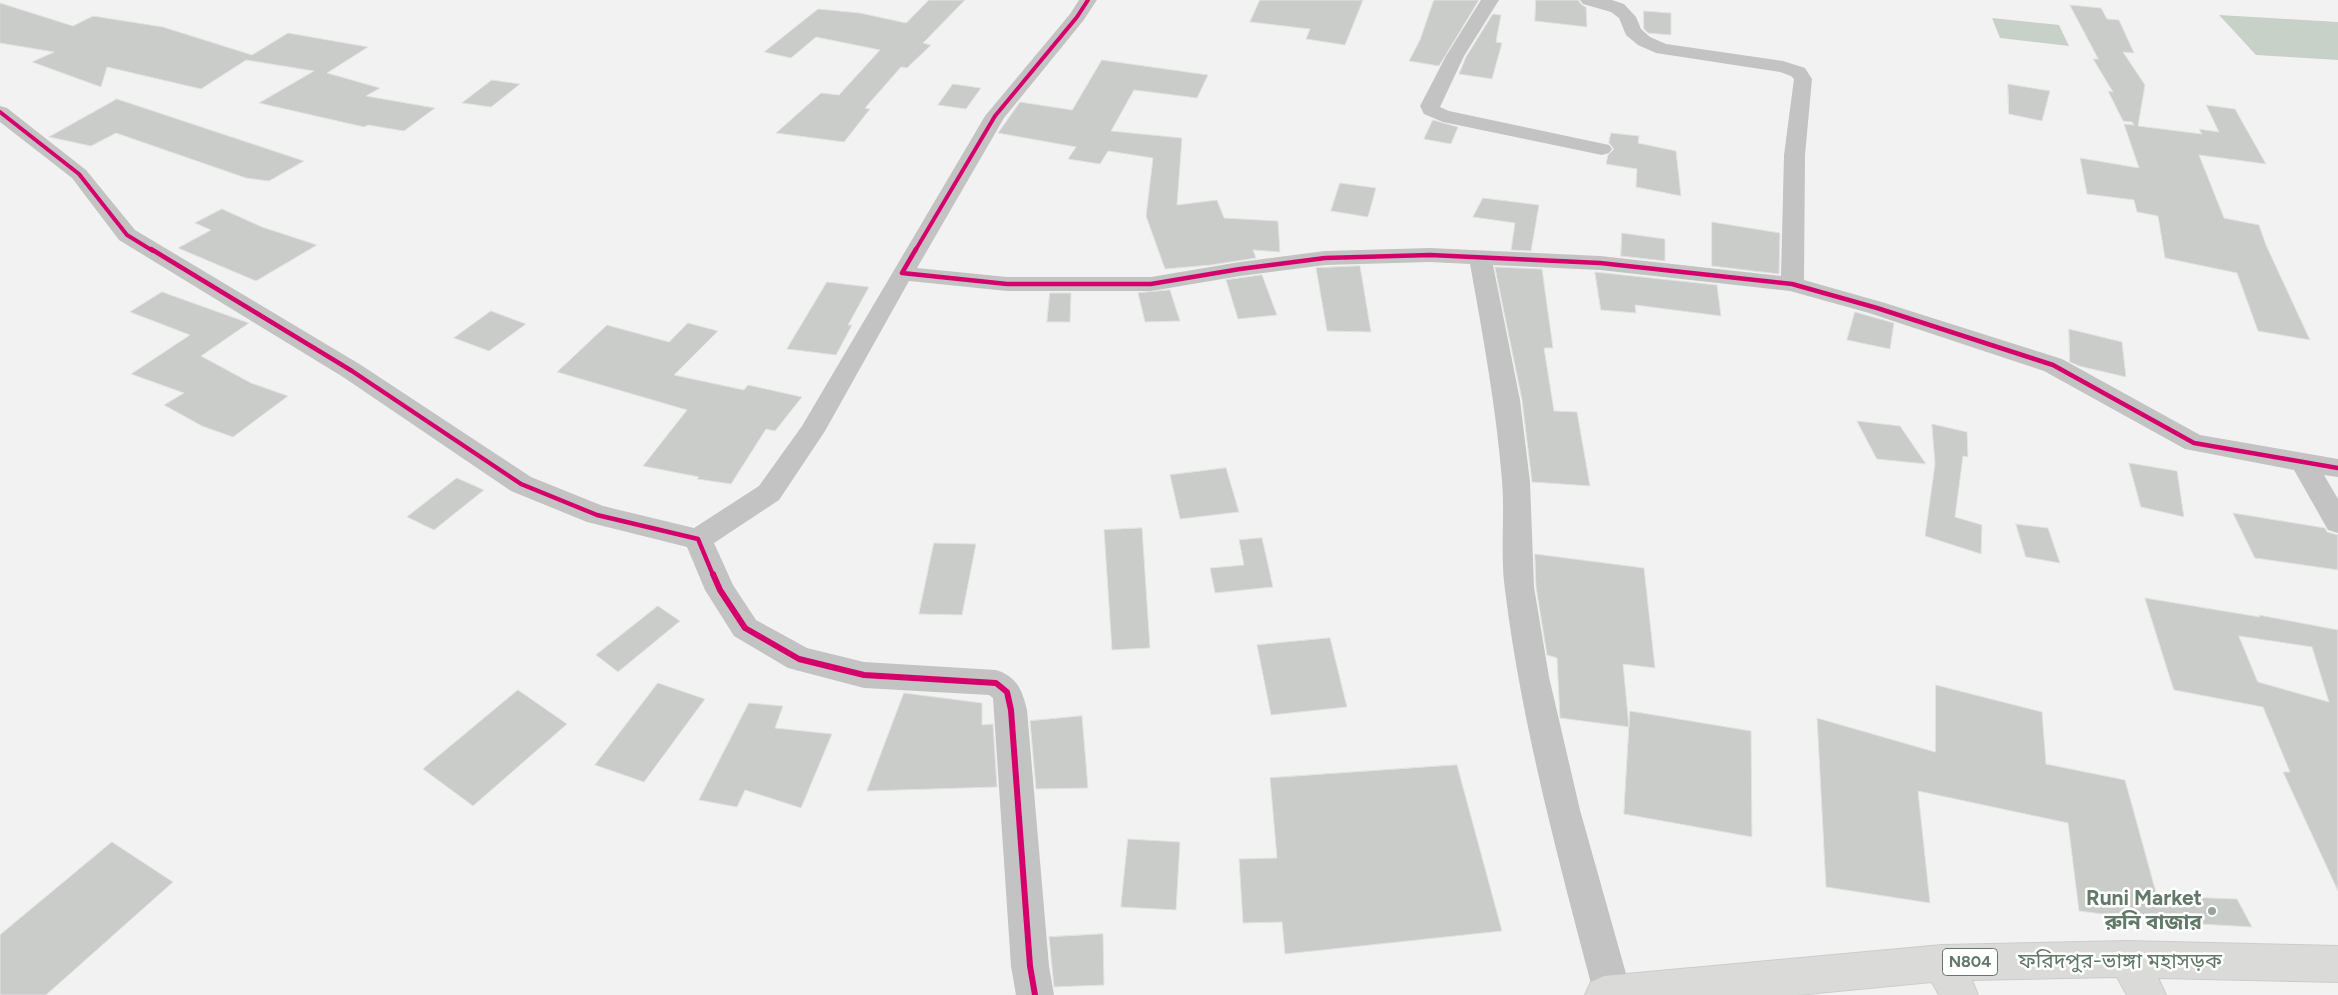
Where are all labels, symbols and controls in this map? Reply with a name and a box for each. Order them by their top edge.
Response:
place label: Runi Market রুনি বাজার [2086,886,2202,936]
marker: Runi Market রুনি বাজার [2206,905,2218,917]
road number: N804 [1942,949,1998,976]
street label: ফরিদপুর-ভাঙ্গা মহাসড়ক [2018,949,2222,975]

